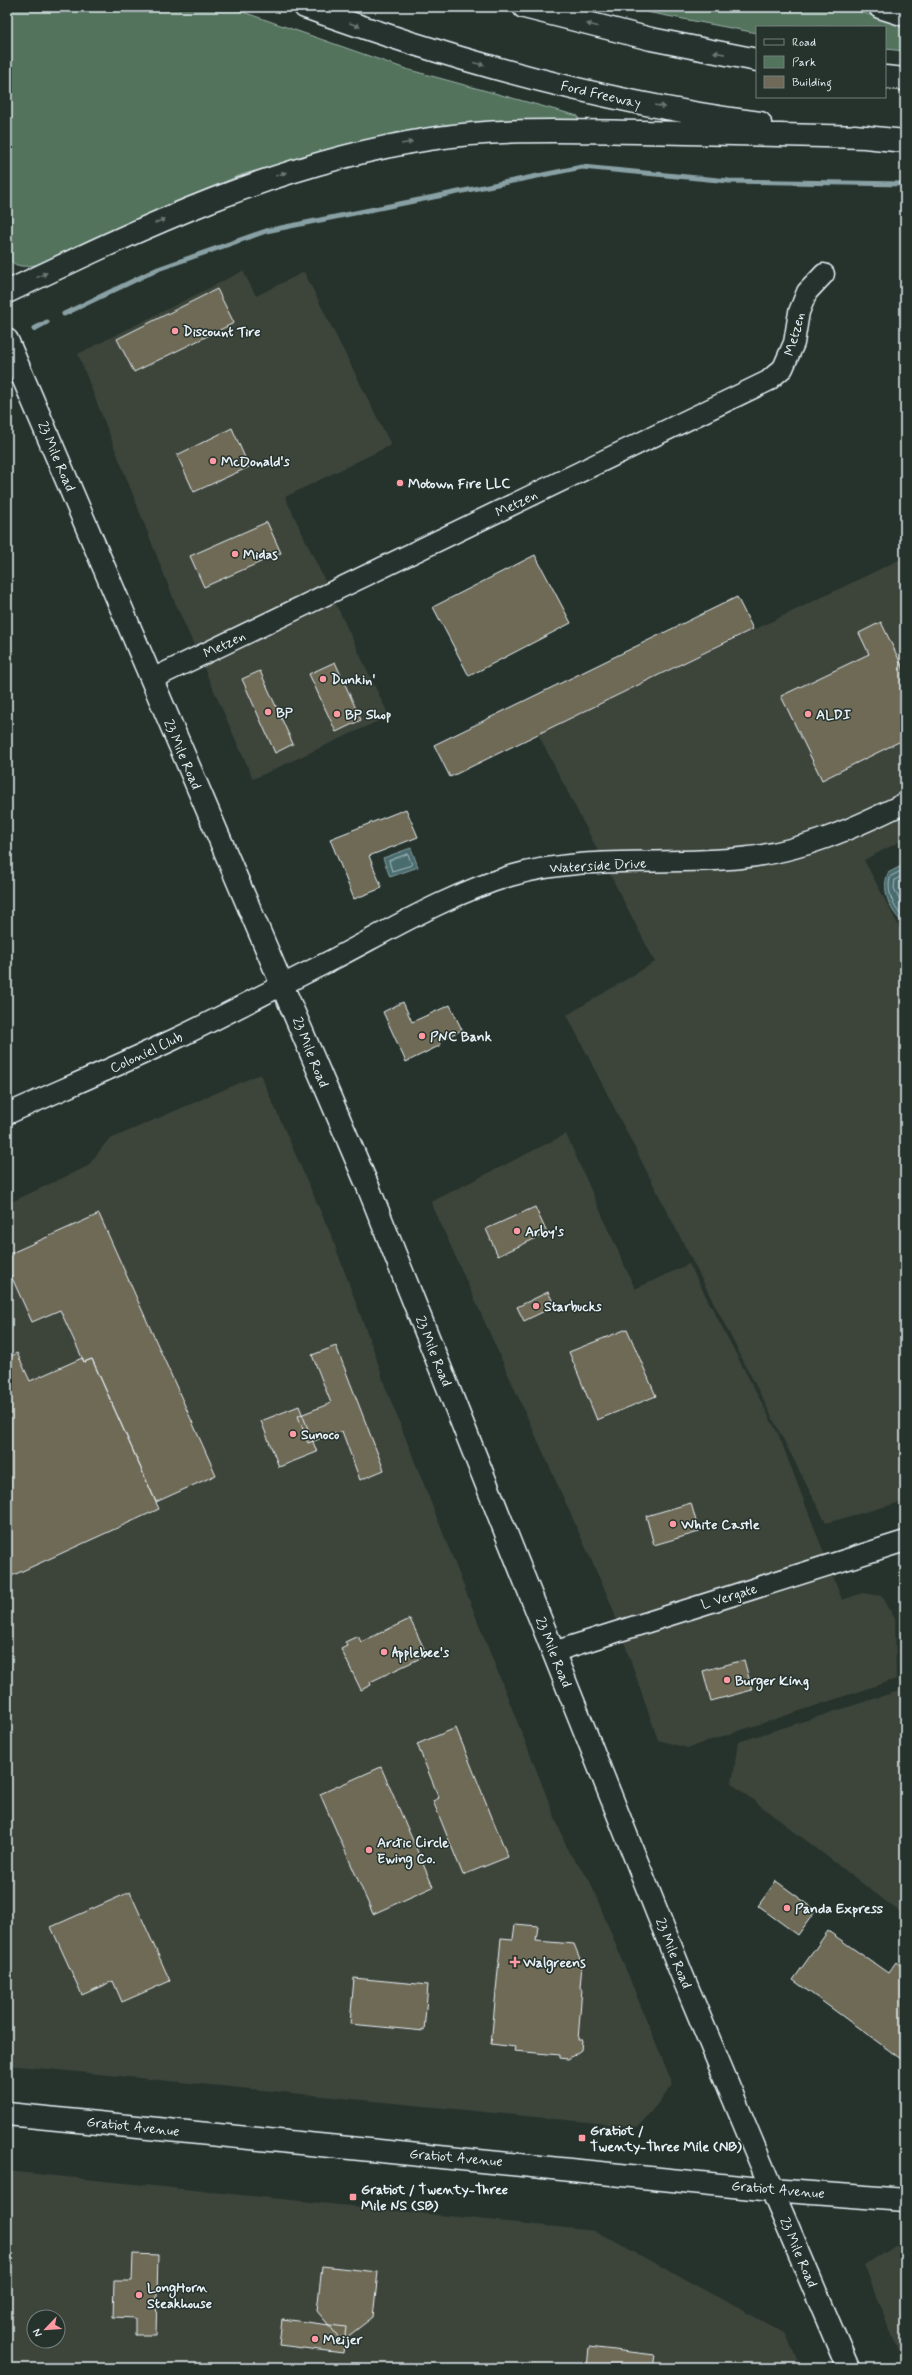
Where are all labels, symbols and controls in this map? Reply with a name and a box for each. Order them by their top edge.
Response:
one-way arrow [349,22,361,28]
one-way arrow [585,22,597,28]
legend [756,26,886,98]
text: Road [792,35,816,51]
one-way arrow [712,49,725,55]
text: Park [792,55,816,71]
one-way arrow [473,61,485,67]
text: Building [792,75,832,92]
street label: Ford Freeway [559,77,643,113]
one-way arrow [654,104,666,110]
one-way arrow [401,139,414,145]
one-way arrow [276,171,288,177]
one-way arrow [155,217,167,223]
one-way arrow [36,272,48,278]
street label: Metzen [780,310,809,358]
place label: Discount Tire [183,323,261,341]
marker: Discount Tire [170,326,180,336]
street label: 23 Mile Road [33,419,79,494]
place label: McDonald's [221,453,291,471]
marker: McDonald's [208,456,218,466]
place label: Motown Fire LLC [408,475,510,493]
marker: Motown Fire LLC [395,478,405,488]
street label: Metzen [492,486,540,522]
place label: Midas [243,546,278,564]
marker: Midas [230,549,240,559]
street label: Metzen [200,627,248,663]
place label: Dunkin' [331,671,375,689]
marker: Dunkin' [318,674,328,684]
place label: BP [276,704,294,722]
place label: BP Shop [345,706,392,724]
place label: ALDI [816,706,852,724]
marker: BP [263,707,273,717]
marker: BP Shop [332,709,342,719]
marker: ALDI [803,709,813,719]
street label: 23 Mile Road [159,717,205,792]
street label: Waterside Drive [549,854,647,878]
street label: 23 Mile Road [288,1014,332,1090]
street label: Coloniel Club [107,1028,186,1078]
place label: PNC Bank [430,1028,492,1046]
marker: PNC Bank [417,1031,427,1041]
place label: Arby's [525,1223,565,1241]
marker: Arby's [512,1226,522,1236]
place label: Starbucks [544,1298,603,1316]
marker: Starbucks [531,1301,541,1311]
street label: 23 Mile Road [411,1313,455,1389]
place label: Sunoco [301,1426,340,1444]
marker: Sunoco [288,1429,298,1439]
place label: White Castle [680,1516,760,1534]
marker: White Castle [668,1519,678,1529]
street label: L Vergate [699,1580,760,1614]
street label: 23 Mile Road [531,1614,575,1690]
place label: Applebee's [392,1644,450,1664]
marker: Applebee's [379,1647,389,1657]
place label: Burger King [735,1672,809,1692]
marker: Burger King [722,1675,732,1685]
place label: Arctic Circle Ewing Co. [377,1834,449,1870]
marker: Arctic Circle Ewing Co. [364,1845,374,1855]
place label: Panda Express [795,1900,884,1918]
marker: Panda Express [782,1903,792,1913]
street label: 23 Mile Road [651,1915,695,1991]
place label: Walgreens [522,1954,586,1974]
marker: Walgreens [510,1957,520,1967]
street label: Gratiot Avenue [85,2113,180,2141]
place label: Gratiot / Twenty-Three Mile (NB) [590,2122,742,2156]
marker: Gratiot / Twenty-Three Mile (NB) [577,2133,587,2143]
street label: Gratiot Avenue [409,2145,503,2171]
street label: Gratiot Avenue [731,2177,825,2203]
place label: Gratiot / Twenty-Three Mile NS (SB) [361,2181,508,2215]
marker: Gratiot / Twenty-Three Mile NS (SB) [348,2192,358,2202]
street label: 23 Mile Road [775,2215,821,2290]
place label: LongHorn Steakhouse [147,2279,212,2313]
marker: LongHorn Steakhouse [134,2290,144,2300]
north arrow [26,2309,66,2349]
text: N [30,2327,46,2339]
place label: Meijer [323,2331,364,2349]
marker: Meijer [310,2334,320,2344]

